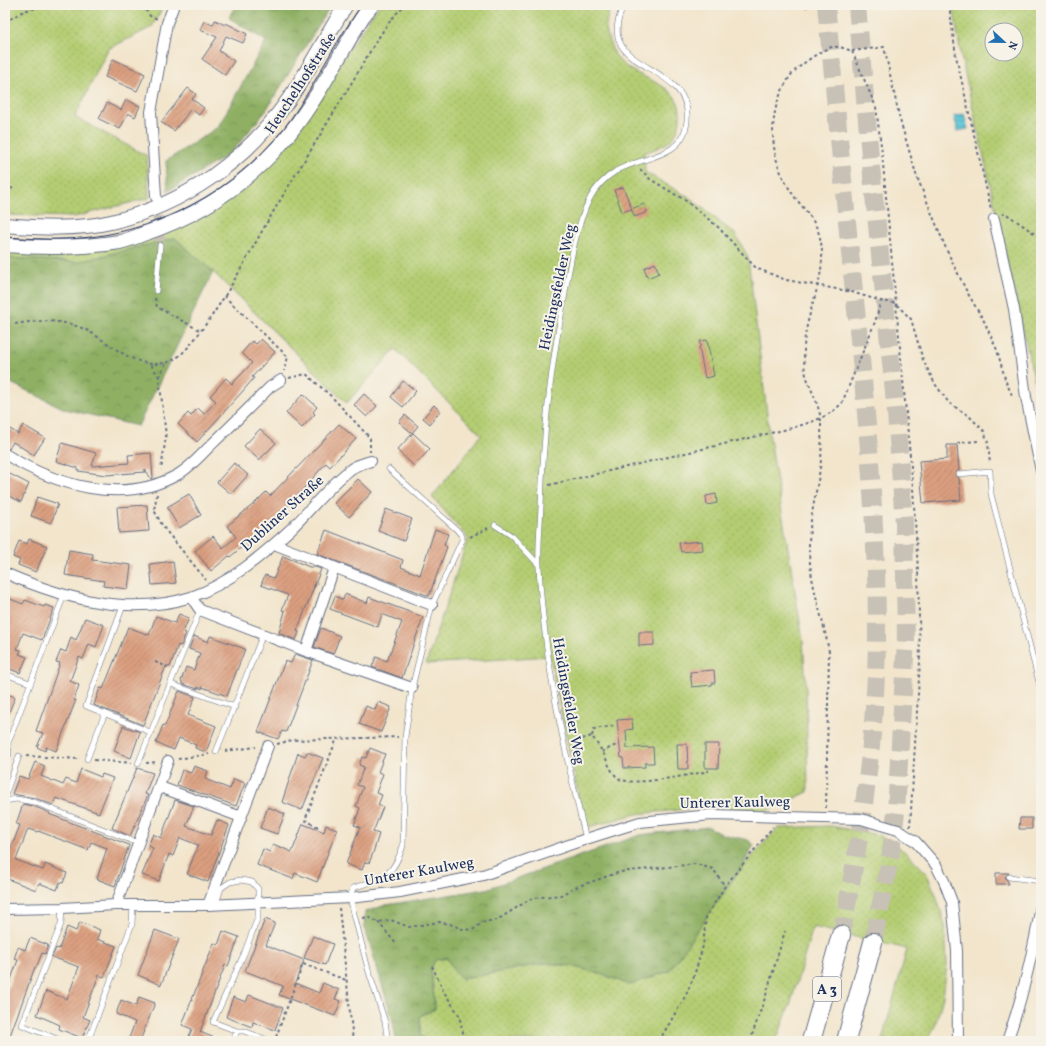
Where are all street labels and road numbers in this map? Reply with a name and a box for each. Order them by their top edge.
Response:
street label: Heuchelhofstraße [261,29,342,139]
street label: Heidingsfelder Weg [535,222,582,352]
street label: Dubliner Straße [237,471,329,557]
street label: Heidingsfelder Weg [546,636,589,767]
street label: Unterer Kaulweg [679,792,791,815]
street label: Unterer Kaulweg [363,852,476,892]
road number: A 3 [813,977,841,1001]

